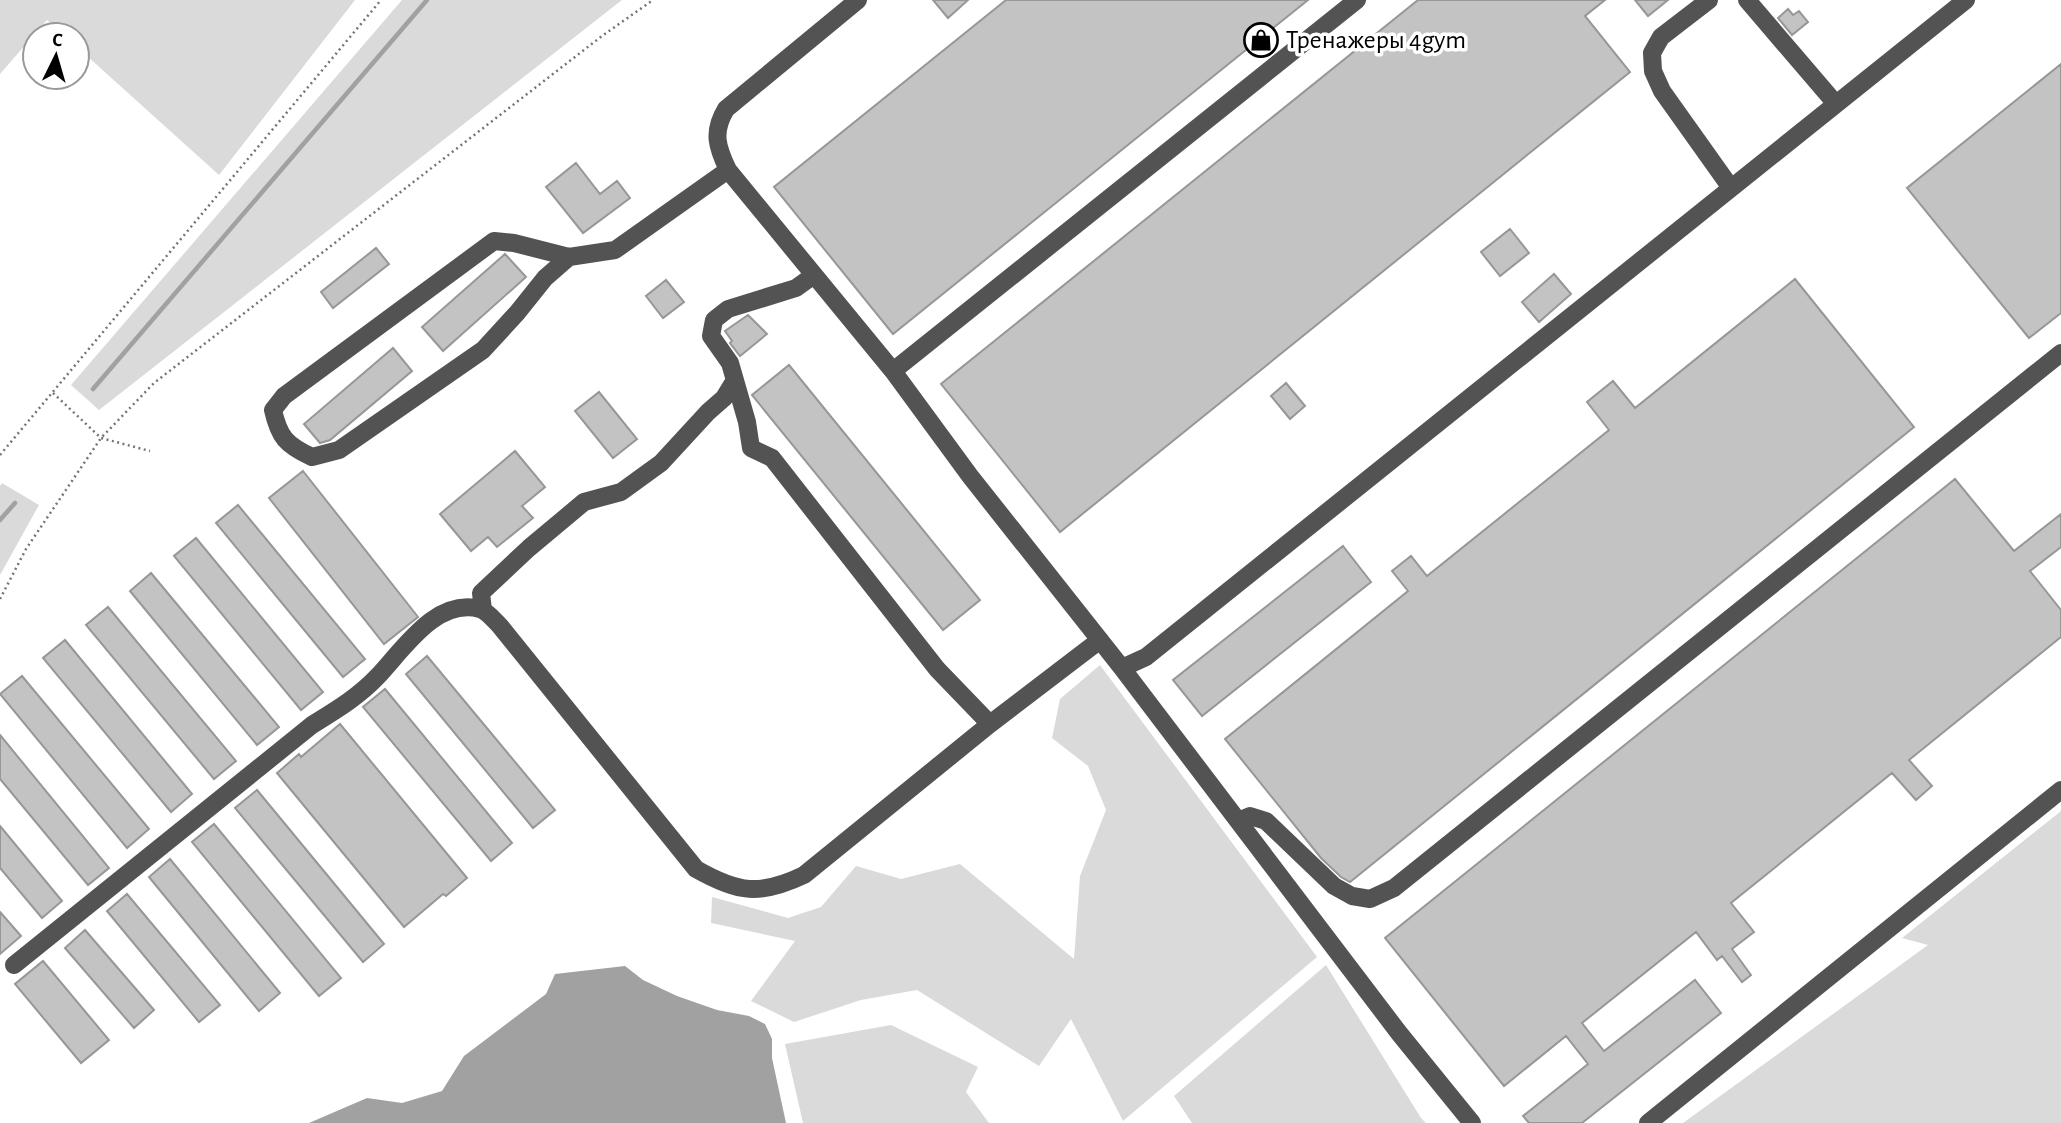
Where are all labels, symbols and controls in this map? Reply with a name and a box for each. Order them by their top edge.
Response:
north arrow [21,21,91,91]
shop icon: Тренажеры 4gym [1242,21,1280,59]
place label: Тренажеры 4gym [1286,27,1466,53]
text: С [51,31,63,50]

